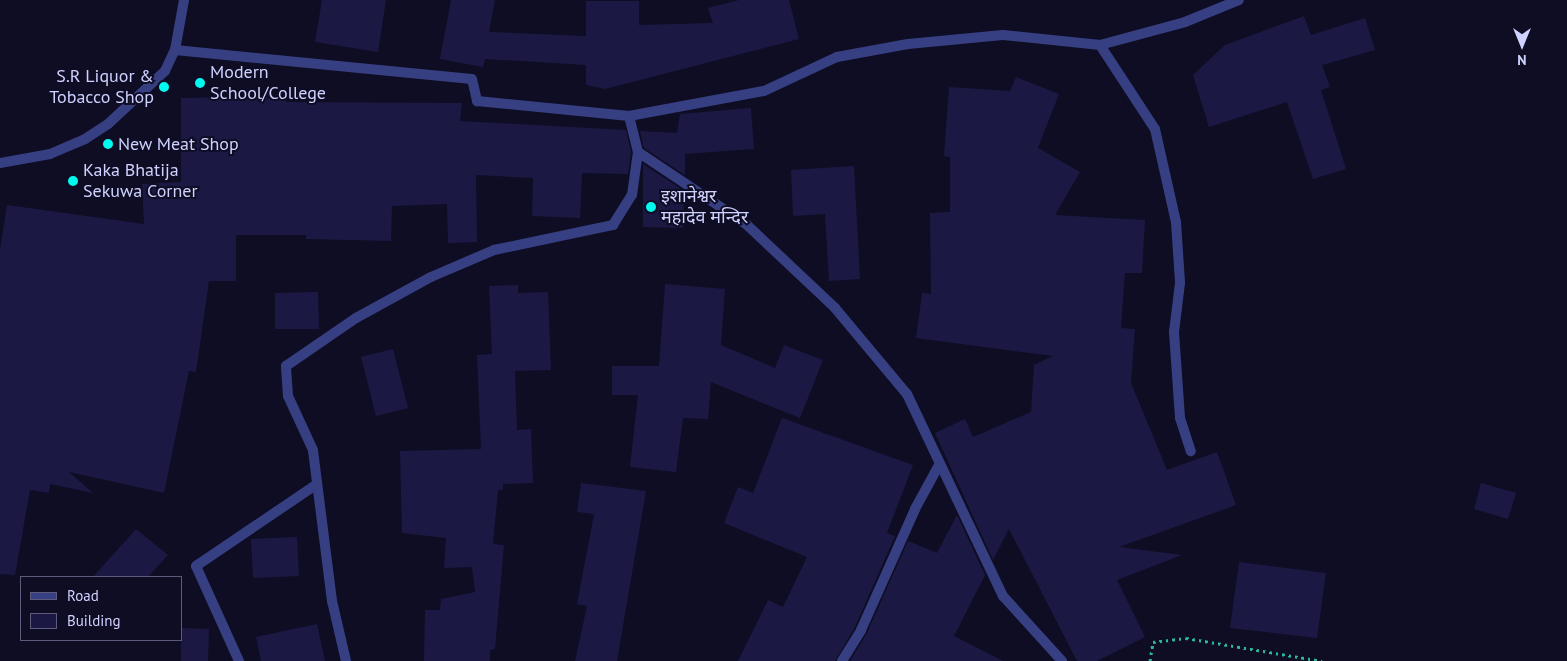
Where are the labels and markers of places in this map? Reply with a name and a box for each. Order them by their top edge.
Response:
place label: Modern School/College [210,62,326,104]
place label: S.R Liquor & Tobacco Shop [49,66,154,108]
marker: Modern School/College [194,77,206,89]
marker: S.R Liquor & Tobacco Shop [158,81,170,93]
place label: New Meat Shop [118,133,239,155]
marker: New Meat Shop [102,138,114,150]
place label: Kaka Bhatija Sekuwa Corner [83,160,198,202]
marker: Kaka Bhatija Sekuwa Corner [67,175,79,187]
place label: इशानेश्वर महादेव मन्दिर [661,186,748,228]
marker: इशानेश्वर महादेव मन्दिर [645,201,657,213]

